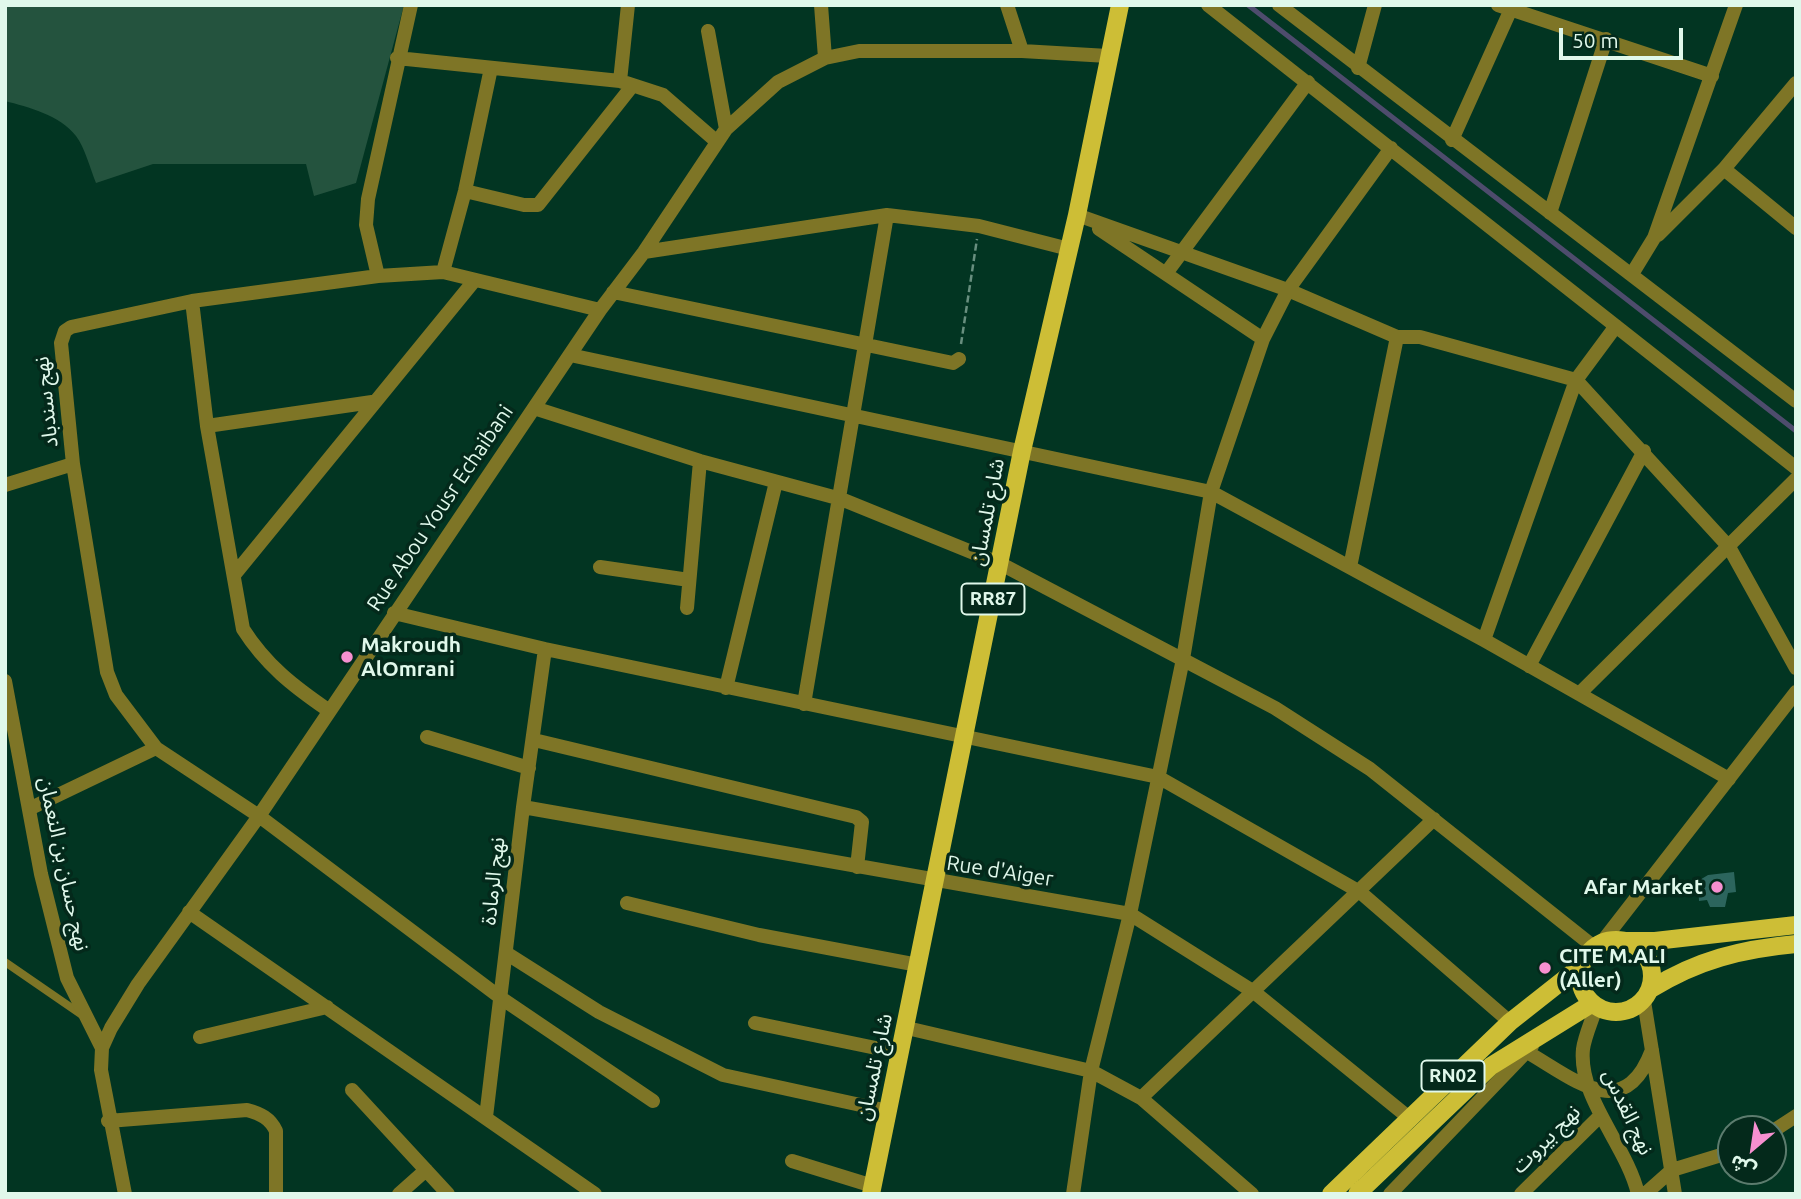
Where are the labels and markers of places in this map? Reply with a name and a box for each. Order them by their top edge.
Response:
place label: Makroudh AlOmrani [361,632,461,682]
marker: Makroudh AlOmrani [339,649,355,665]
place label: Afar Market [1584,874,1703,900]
marker: Afar Market [1709,879,1725,895]
place label: CITE M.ALI (Aller) [1559,943,1666,993]
marker: CITE M.ALI (Aller) [1537,960,1553,976]

